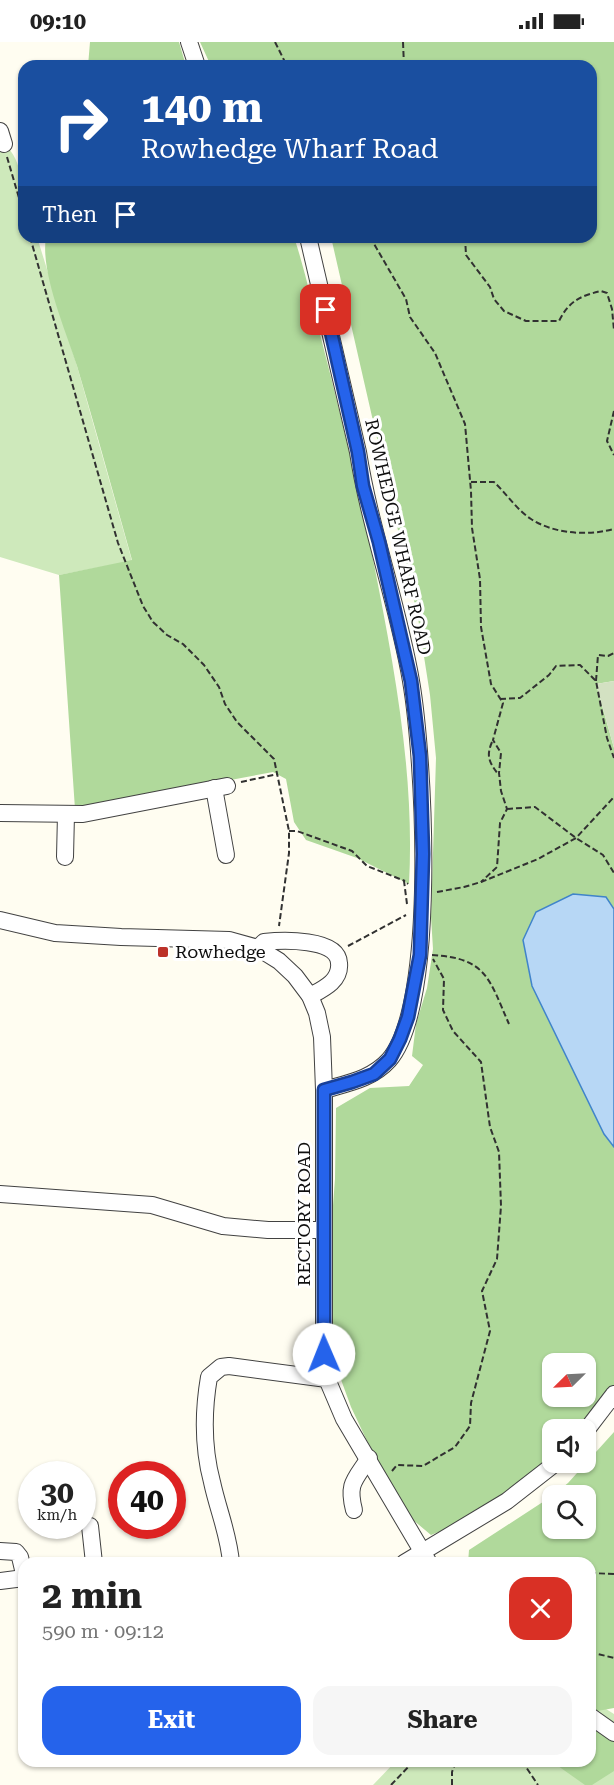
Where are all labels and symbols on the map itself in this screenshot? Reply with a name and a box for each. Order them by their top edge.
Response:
pin [300,284,351,335]
street label: ROWHEDGE WHARF ROAD [361,417,436,657]
place label: Rowhedge [175,941,266,962]
marker: Rowhedge [156,945,170,959]
street label: RECTORY ROAD [293,1142,314,1286]
position arrow [292,1322,356,1386]
north arrow [542,1353,596,1407]
speed limit sign: 40 [108,1461,186,1539]

